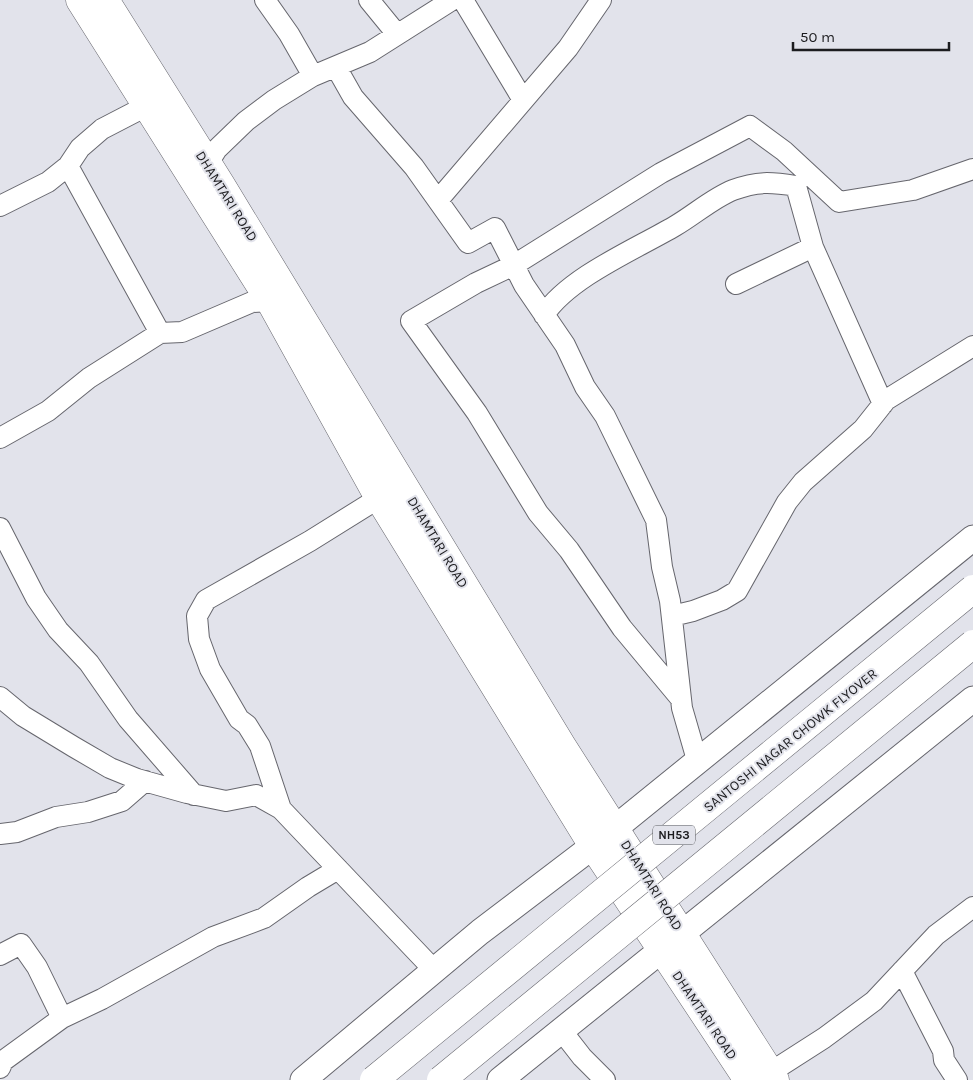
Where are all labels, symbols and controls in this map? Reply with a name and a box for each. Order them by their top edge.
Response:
scale bar [793,20,949,52]
text: 50 m [800,28,835,46]
street label: DHAMTARI ROAD [192,148,261,245]
street label: DHAMTARI ROAD [404,493,472,591]
street label: SANTOSHI NAGAR CHOWK FLYOVER [700,665,881,816]
road number: NH53 [653,826,695,844]
street label: DHAMTARI ROAD [617,837,686,934]
street label: DHAMTARI ROAD [669,968,741,1063]

